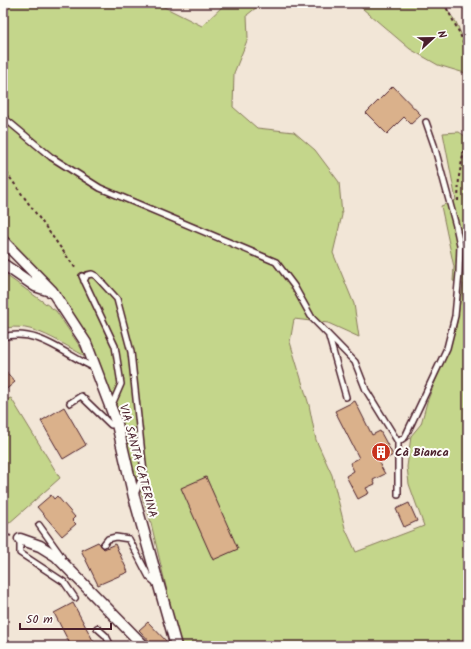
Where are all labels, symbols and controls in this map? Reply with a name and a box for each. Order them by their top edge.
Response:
north arrow [413,18,453,58]
text: N [432,28,451,41]
street label: VIA SANTA CATERINA [114,402,162,520]
building icon: Cà Bianca [370,441,392,463]
place label: Cà Bianca [395,443,449,462]
scale bar [20,605,111,631]
text: 50 m [26,610,53,629]

